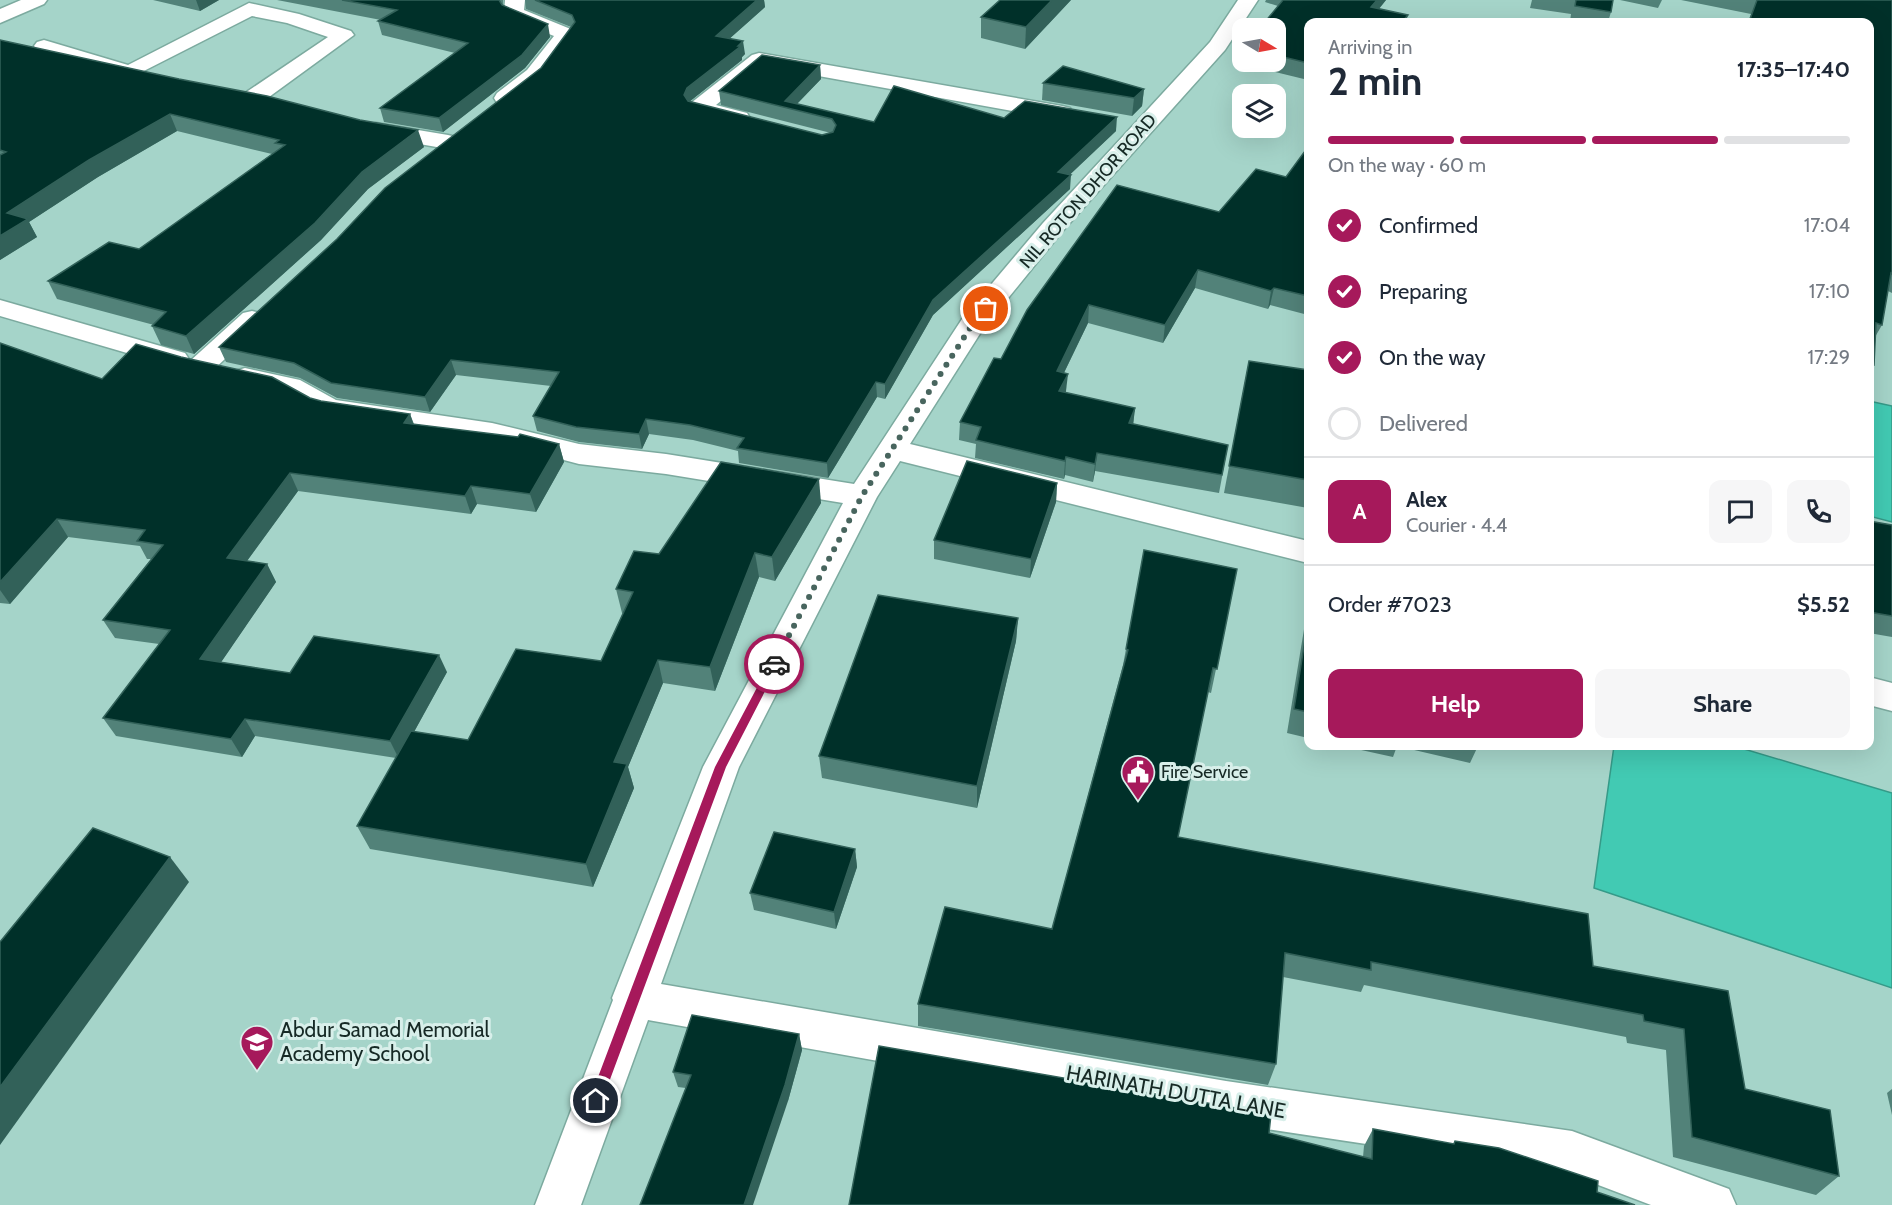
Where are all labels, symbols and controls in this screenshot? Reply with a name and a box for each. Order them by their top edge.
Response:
north arrow [1232,18,1286,72]
map controls [1232,18,1286,138]
text: Arriving in [1328,35,1412,59]
text: 17:35–17:40 [1737,56,1850,83]
text: 2 min [1328,57,1422,105]
button: layers [1232,84,1286,138]
street label: NIL ROTON DHOR ROAD [1015,109,1161,273]
text: On the way · 60 m [1328,153,1486,177]
icon: check [1328,209,1361,242]
text: Confirmed [1379,212,1478,239]
text: 17:04 [1804,213,1850,237]
icon: check [1328,275,1361,308]
text: Preparing [1379,278,1467,305]
text: 17:10 [1809,279,1850,303]
pin [960,283,1011,334]
icon: bag [969,292,1002,325]
icon: check [1328,341,1361,374]
text: On the way [1379,344,1486,371]
text: 17:29 [1807,345,1850,369]
text: Delivered [1379,410,1468,437]
button: chat [1709,480,1772,543]
button: phone [1787,480,1850,543]
text: Alex [1406,486,1447,513]
text: A [1353,498,1366,525]
text: Courier · 4.4 [1406,513,1507,537]
text: Order #7023 [1328,591,1452,618]
text: $5.52 [1797,591,1850,618]
courier [744,634,804,694]
icon: car [758,648,791,681]
button: Help [1328,669,1583,738]
button: Share [1595,669,1850,738]
public building icon: Fire Service [1120,754,1156,801]
place label: Fire Service [1161,761,1248,783]
place label: Abdur Samad Memorial Academy School [280,1017,490,1066]
school or university icon: Abdur Samad Memorial Academy School [239,1024,275,1071]
street label: HARINATH DUTTA LANE [1064,1060,1288,1123]
pin [570,1075,621,1126]
icon: home [579,1084,612,1117]

